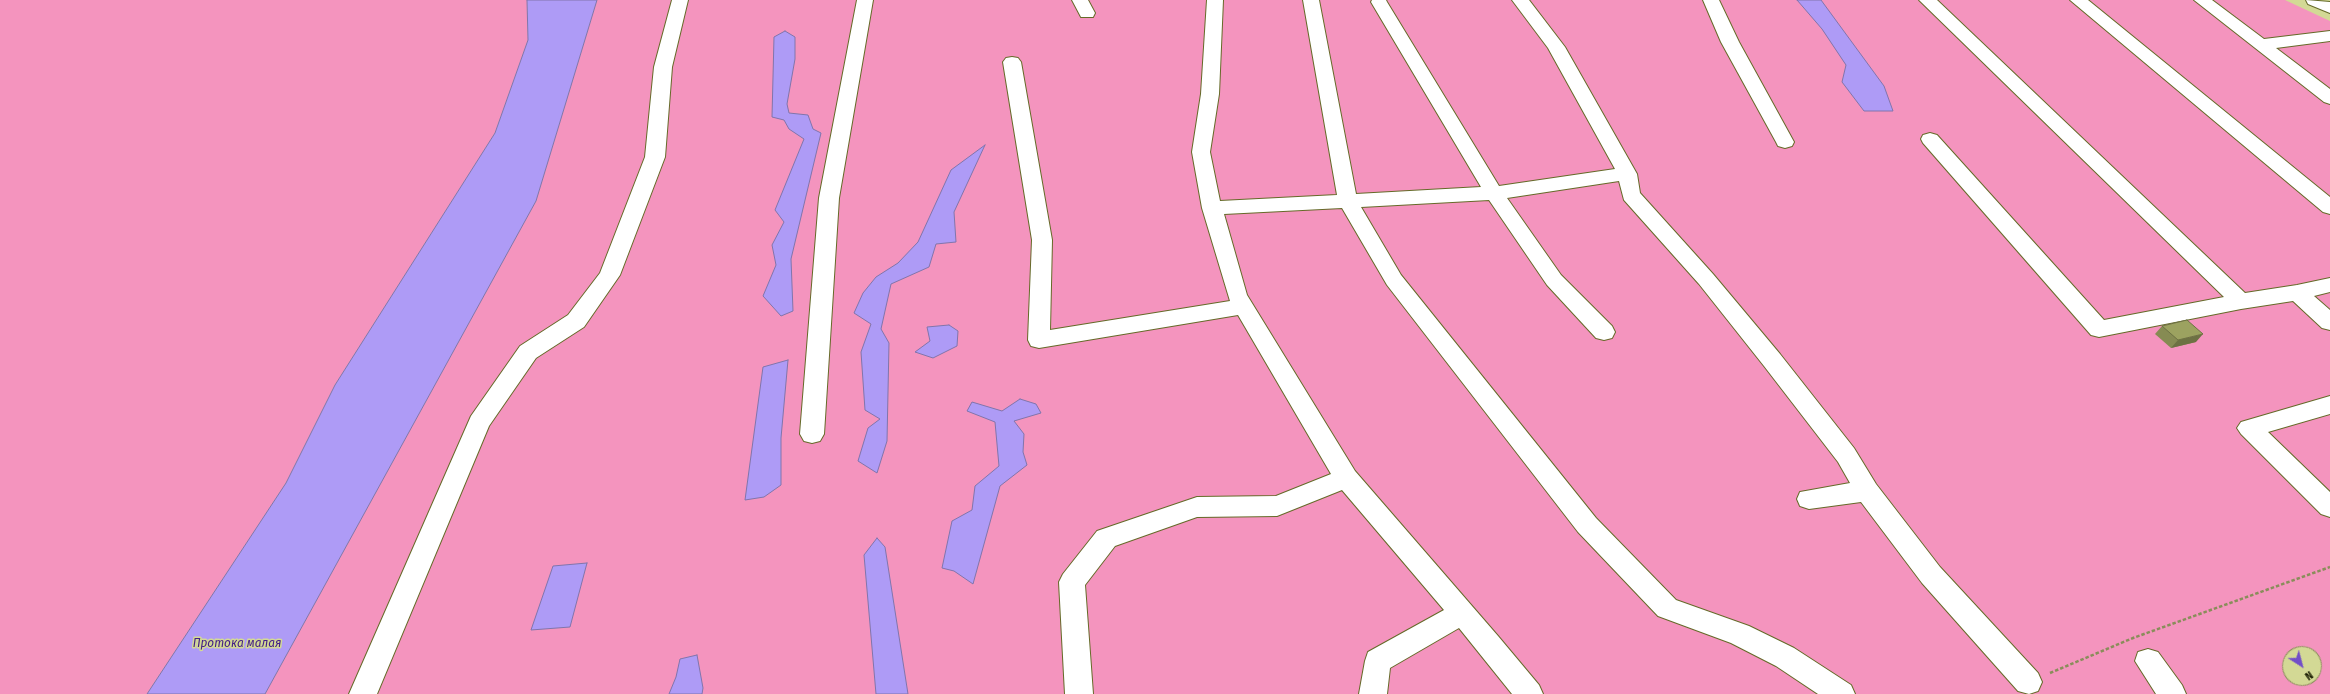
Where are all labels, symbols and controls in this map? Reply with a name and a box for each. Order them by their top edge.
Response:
water label: Протока малая [193,635,281,651]
north arrow [2282,646,2322,686]
text: N [2302,668,2315,683]

